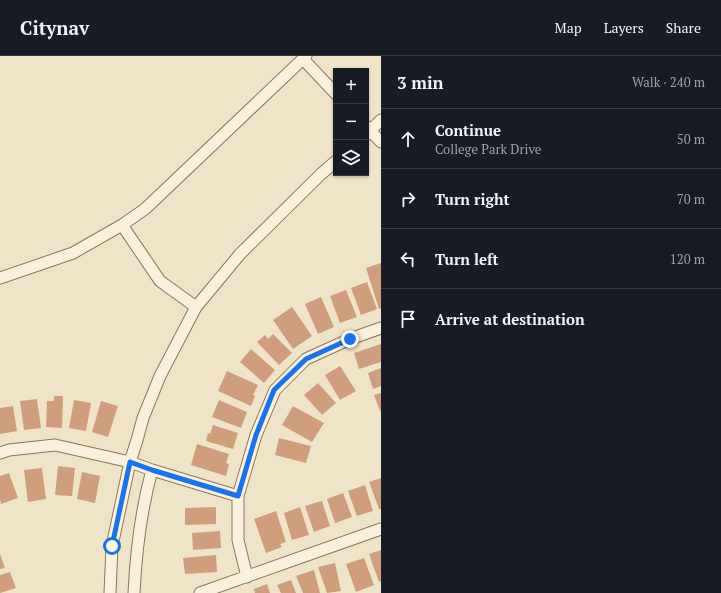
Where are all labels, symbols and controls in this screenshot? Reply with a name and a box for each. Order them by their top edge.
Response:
text: Citynav [20,15,89,40]
text: Map [555,18,582,37]
text: Layers [604,18,644,37]
text: Share [666,18,701,37]
map controls [333,68,369,176]
button: + [333,68,369,104]
text: 3 min [397,71,444,94]
text: Walk · 240 m [632,73,705,91]
button: − [333,104,369,140]
text: Continue [435,120,501,140]
icon: ahead [397,128,419,150]
text: 50 m [677,130,705,148]
button: layers [333,140,369,176]
text: College Park Drive [435,140,541,158]
icon: right [397,188,419,210]
text: Turn right [435,189,510,209]
text: 70 m [677,190,705,208]
icon: left [397,248,419,270]
text: Turn left [435,249,499,269]
text: 120 m [670,250,705,268]
icon: arrive [397,308,419,330]
text: Arrive at destination [435,309,585,329]
route end [341,330,359,348]
route start [103,537,121,555]

